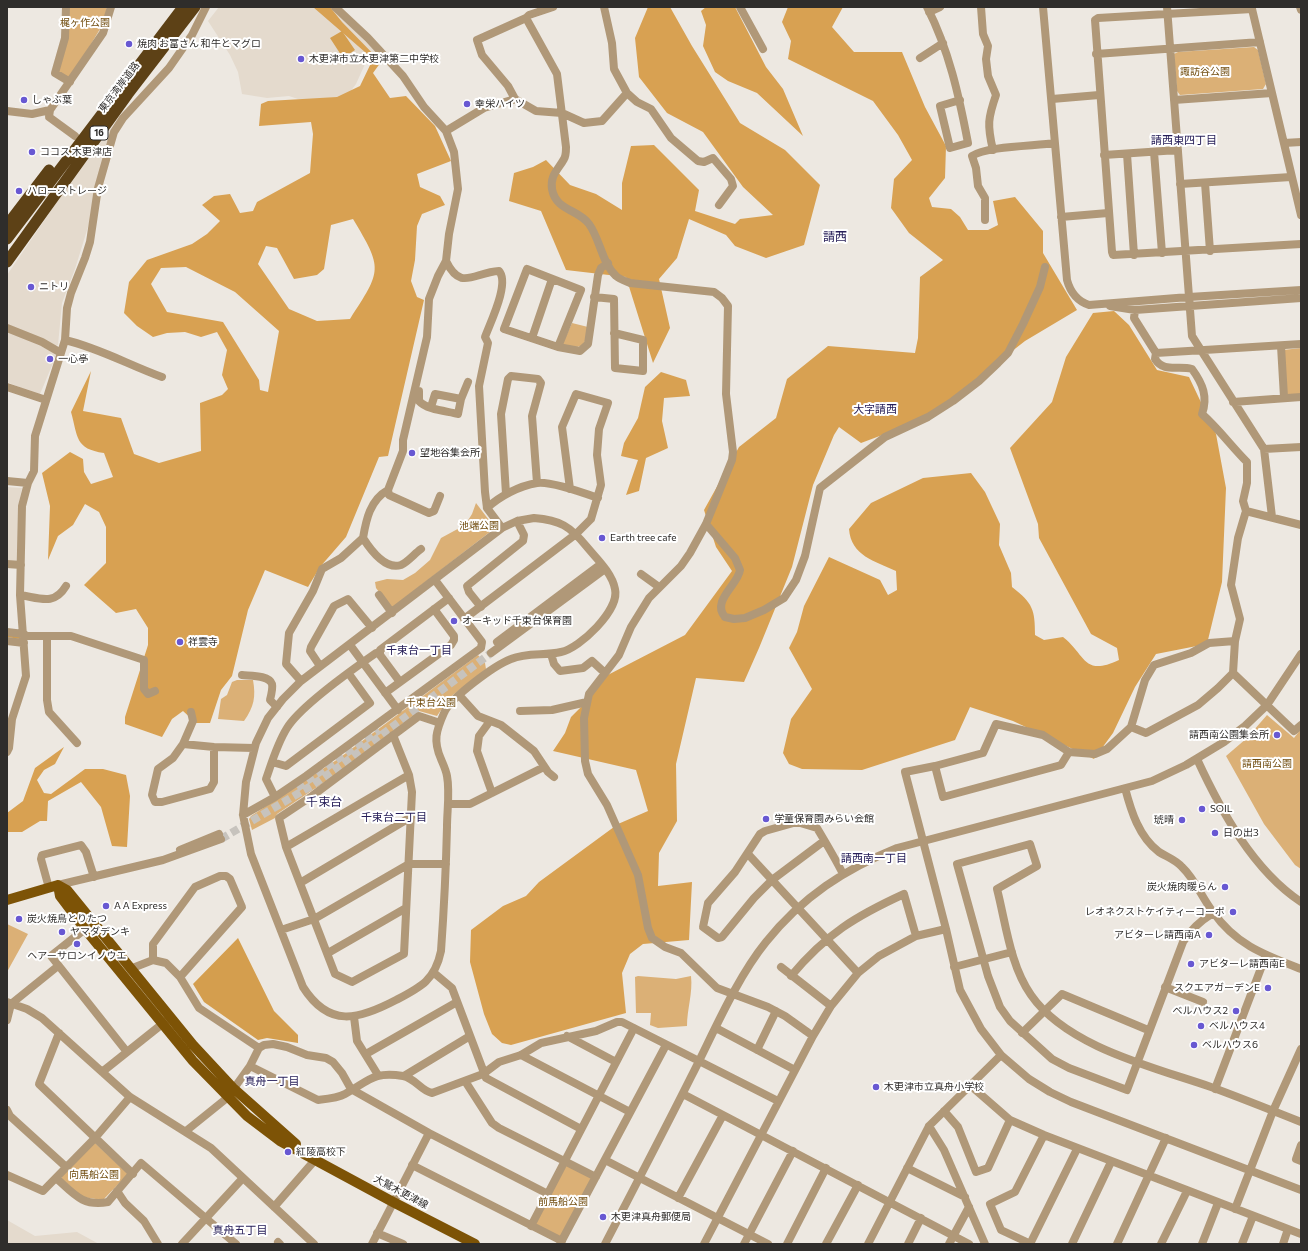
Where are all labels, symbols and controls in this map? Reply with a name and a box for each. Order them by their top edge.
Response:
park label: 梶ヶ作公園 [60,17,110,29]
place label: 焼肉 お富さん 和牛とマグロ [137,38,261,50]
marker: 焼肉 お富さん 和牛とマグロ [124,39,134,49]
place label: 木更津市立木更津第二中学校 [309,53,439,65]
marker: 木更津市立木更津第二中学校 [296,54,306,64]
street label: 東京湾岸道路 [96,59,142,115]
park label: 諏訪谷公園 [1180,66,1230,78]
place label: しゃぶ葉 [32,94,72,106]
marker: しゃぶ葉 [19,95,29,105]
place label: 幸栄ハイツ [475,98,525,110]
marker: 幸栄ハイツ [462,99,472,109]
road number: 16 [90,126,108,140]
district label: 請西東四丁目 [1151,133,1217,147]
place label: ココス 木更津店 [40,146,112,158]
marker: ココス 木更津店 [27,147,37,157]
place label: ハローストレージ [27,185,107,197]
marker: ハローストレージ [14,186,24,196]
district label: 請西 [823,230,847,244]
place label: ニトリ [39,281,69,293]
marker: ニトリ [26,282,36,292]
place label: 一心亭 [58,353,88,365]
marker: 一心亭 [45,354,55,364]
district label: 大字請西 [853,402,897,416]
place label: 望地谷集会所 [420,447,480,459]
marker: 望地谷集会所 [407,448,417,458]
park label: 池端公園 [459,520,499,532]
place label: Earth tree cafe [610,532,676,544]
marker: Earth tree cafe [597,533,607,543]
place label: オーキッド千束台保育園 [462,615,572,627]
marker: オーキッド千束台保育園 [449,616,459,626]
place label: 祥雲寺 [188,636,218,648]
marker: 祥雲寺 [175,637,185,647]
district label: 千束台一丁目 [386,643,452,657]
park label: 千束台公園 [406,697,456,709]
place label: 請西南公園集会所 [1189,729,1269,741]
marker: 請西南公園集会所 [1272,730,1282,740]
park label: 請西南公園 [1242,758,1292,770]
district label: 千束台 [306,795,342,809]
place label: SOIL [1210,803,1233,815]
marker: SOIL [1197,804,1207,814]
district label: 千束台二丁目 [361,810,427,824]
place label: 学童保育園みらい会館 [774,813,874,825]
marker: 学童保育園みらい会館 [761,814,771,824]
place label: 琥晴 [1154,814,1174,826]
marker: 琥晴 [1177,815,1187,825]
place label: 日の出3 [1223,827,1259,839]
marker: 日の出3 [1210,828,1220,838]
district label: 請西南一丁目 [841,851,907,865]
place label: 炭火焼肉暖らん [1147,881,1217,893]
marker: 炭火焼肉暖らん [1220,882,1230,892]
place label: A A Express [114,900,167,912]
marker: A A Express [101,901,111,911]
place label: レオネクストケイティーコーポ [1085,906,1225,918]
marker: レオネクストケイティーコーポ [1228,907,1238,917]
place label: 炭火焼鳥とりたつ [27,913,107,925]
marker: 炭火焼鳥とりたつ [14,914,24,924]
place label: ヤマダデンキ [70,926,130,938]
marker: ヤマダデンキ [57,927,67,937]
place label: アビターレ請西南A [1114,929,1201,941]
marker: アビターレ請西南A [1204,930,1214,940]
marker: ヘアーサロンイノウエ [72,939,82,949]
place label: ヘアーサロンイノウエ [27,950,127,962]
place label: アビターレ請西南E [1199,958,1285,970]
marker: アビターレ請西南E [1186,959,1196,969]
place label: スクエアガーデンE [1174,982,1260,994]
marker: スクエアガーデンE [1263,983,1273,993]
place label: ベルハウス2 [1172,1005,1228,1017]
marker: ベルハウス2 [1231,1006,1241,1016]
place label: ベルハウス4 [1209,1020,1265,1032]
marker: ベルハウス4 [1196,1021,1206,1031]
place label: ベルハウス6 [1202,1039,1258,1051]
marker: ベルハウス6 [1189,1040,1199,1050]
district label: 真舟一丁目 [245,1074,299,1088]
place label: 木更津市立真舟小学校 [884,1081,984,1093]
marker: 木更津市立真舟小学校 [871,1082,881,1092]
place label: 紅陵高校下 [296,1146,346,1158]
marker: 紅陵高校下 [283,1147,293,1157]
park label: 向馬船公園 [69,1169,119,1181]
street label: 大鷲木更津線 [372,1173,430,1211]
park label: 前馬船公園 [538,1196,588,1208]
place label: 木更津真舟郵便局 [611,1211,691,1223]
marker: 木更津真舟郵便局 [598,1212,608,1222]
district label: 真舟五丁目 [213,1223,267,1237]

